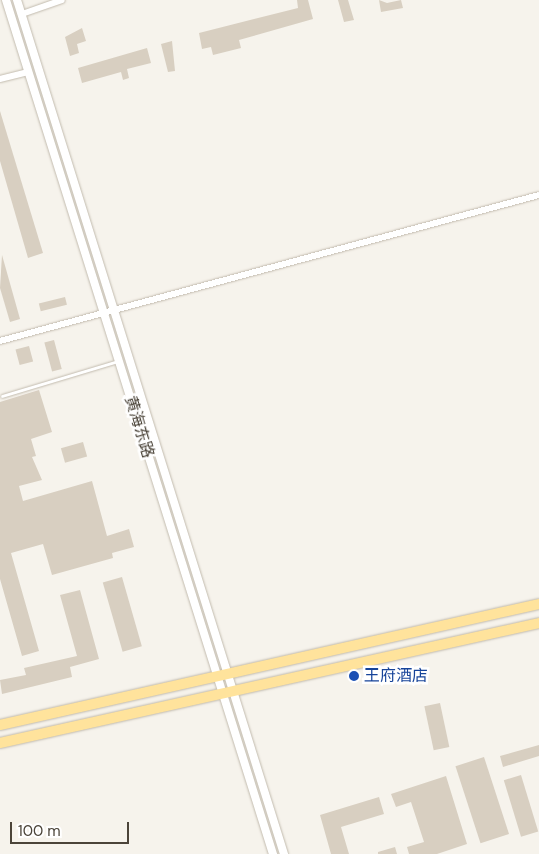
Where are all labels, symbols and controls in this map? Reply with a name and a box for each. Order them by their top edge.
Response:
street label: 黄海东路 [120,394,158,460]
place label: 王府酒店 [364,666,428,686]
marker: 王府酒店 [348,670,360,682]
scale bar [12,812,131,844]
text: 100 m [18,821,61,841]

